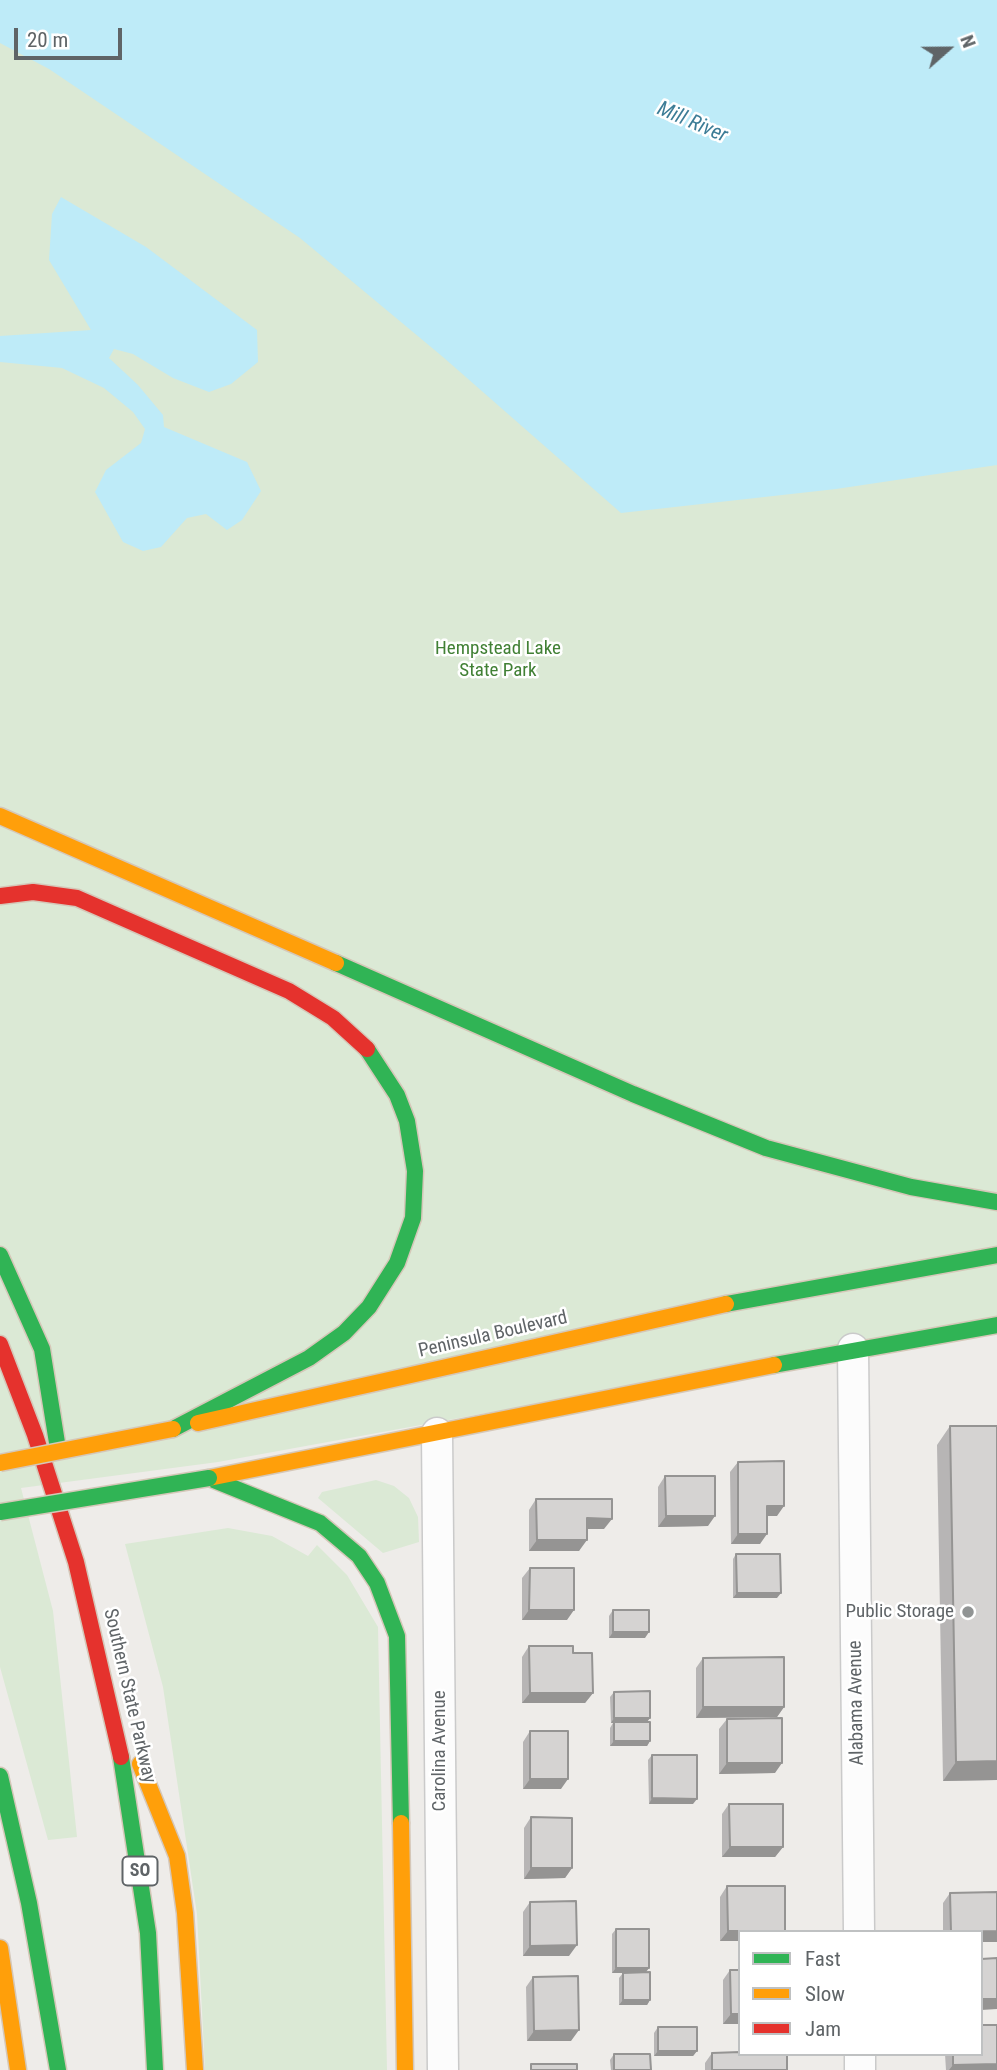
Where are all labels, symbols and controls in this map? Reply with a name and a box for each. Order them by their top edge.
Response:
scale bar [18,14,126,58]
north arrow [913,14,983,84]
text: 20 m [27,28,68,52]
text: N [955,32,981,51]
water label: Mill River [653,97,731,149]
park label: Hempstead Lake State Park [435,638,561,682]
street label: Peninsula Boulevard [416,1307,570,1363]
place label: Public Storage [845,1601,954,1623]
marker: Public Storage [960,1604,976,1620]
street label: Southern State Parkway [98,1607,160,1785]
street label: Alabama Avenue [845,1640,869,1766]
street label: Carolina Avenue [429,1690,451,1812]
road number: SO [122,1856,158,1885]
legend [738,1930,983,2056]
text: Fast [805,1947,841,1971]
text: Slow [805,1982,845,2006]
text: Jam [805,2017,841,2041]

